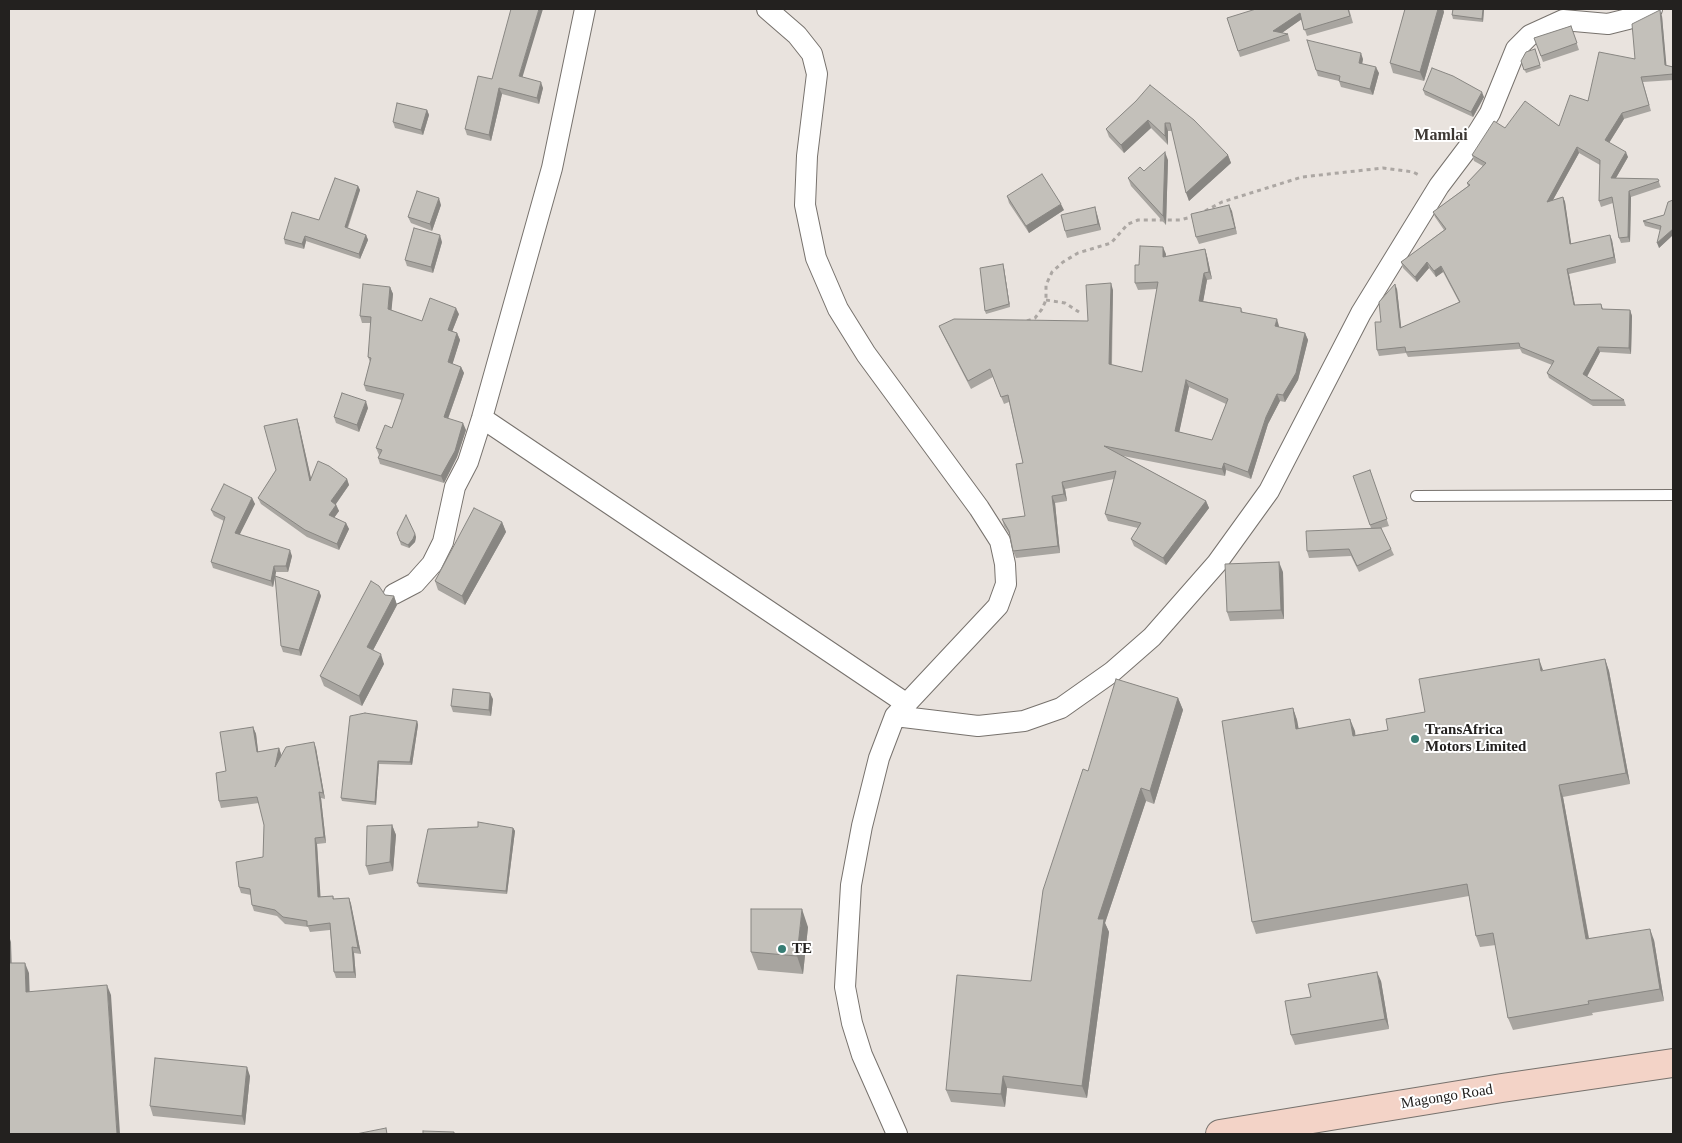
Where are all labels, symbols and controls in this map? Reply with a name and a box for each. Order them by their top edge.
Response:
district label: Mamlai [1414,126,1468,146]
place label: TransAfrica Motors Limited [1425,721,1526,756]
marker: TransAfrica Motors Limited [1409,733,1421,745]
place label: TE [792,940,812,958]
marker: TE [776,943,788,955]
street label: Magongo Road [1400,1081,1494,1113]

